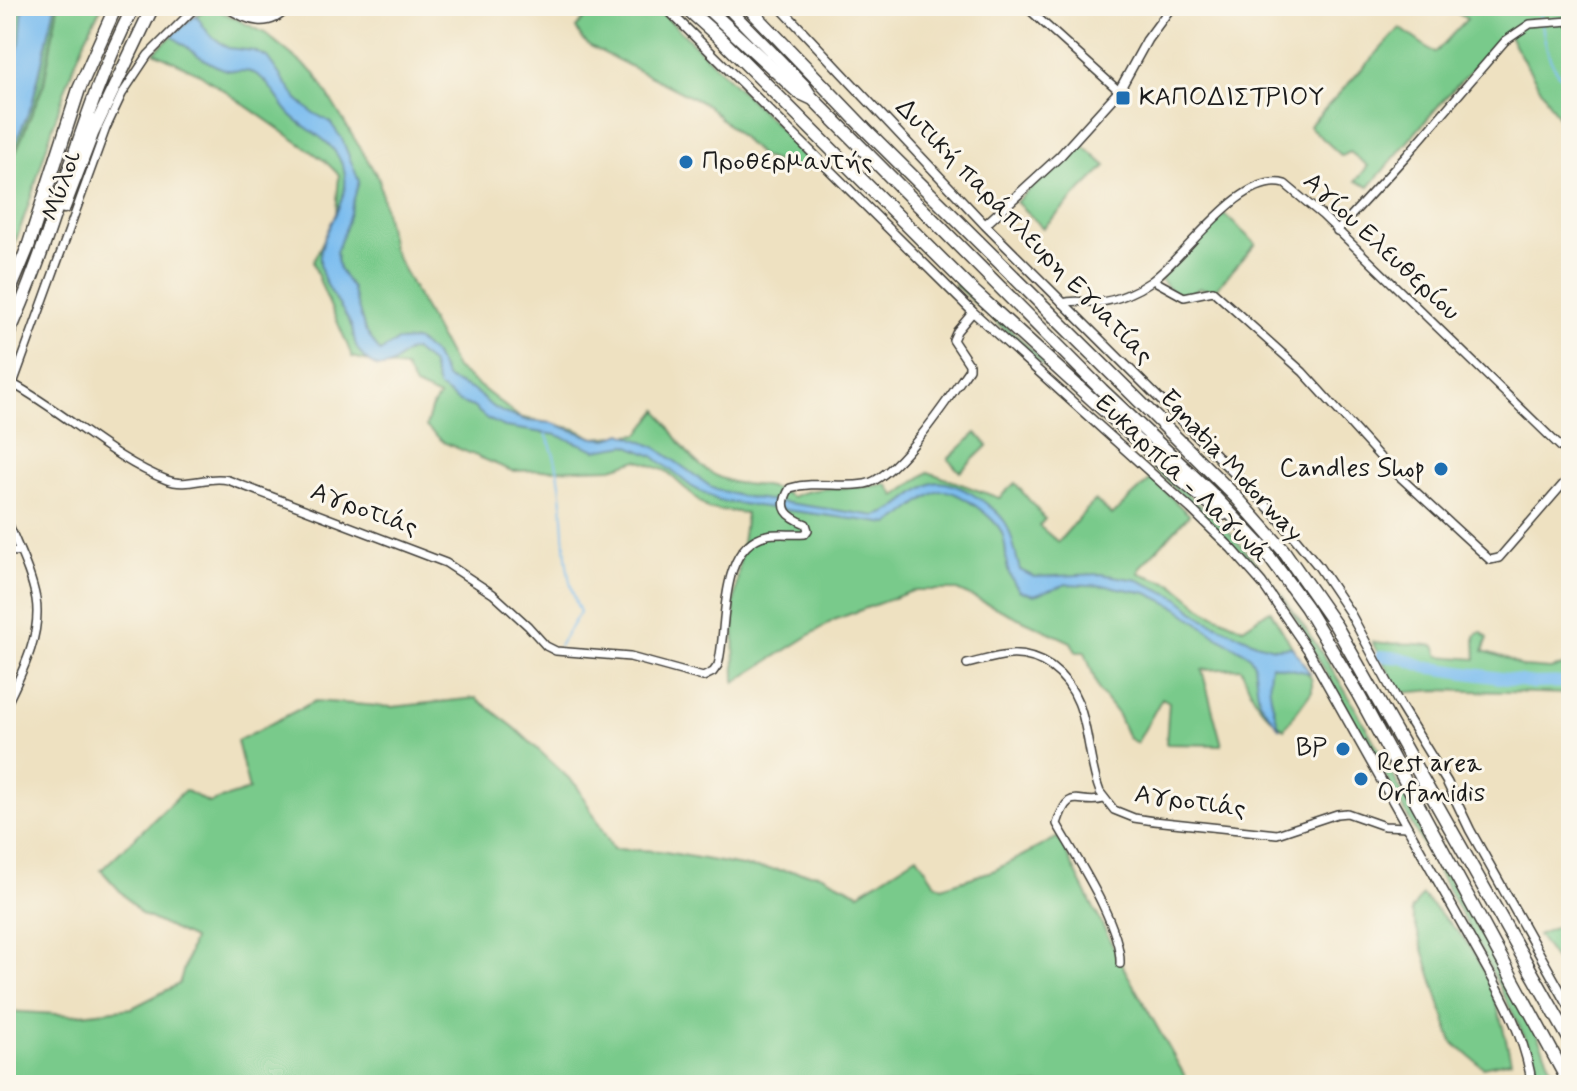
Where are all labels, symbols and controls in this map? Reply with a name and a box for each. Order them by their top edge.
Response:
place label: ΚΑΠΟΔΙΣΤΡΙΟΥ [1139,81,1324,115]
marker: ΚΑΠΟΔΙΣΤΡΙΟΥ [1114,89,1132,107]
street label: Δυτική παράπλευρη Εγνατίας [888,92,1160,372]
place label: Προθερμαντής [702,145,873,179]
street label: Μύλοι [34,146,91,226]
marker: Προθερμαντής [677,153,695,171]
street label: Αγίου Ελευθερίου [1295,165,1467,329]
street label: Egnatia Motorway [1151,382,1311,550]
street label: Ευκαρπία - Λαγυνά [1088,387,1276,571]
place label: Candles Shop [1280,452,1425,486]
marker: Candles Shop [1432,460,1450,478]
street label: Αγροτιάς [305,475,423,545]
place label: BP [1296,732,1327,766]
marker: BP [1334,740,1352,758]
place label: Rest area Orfanidis [1377,747,1485,811]
marker: Rest area Orfanidis [1352,770,1370,788]
street label: Αγροτιάς [1132,777,1248,827]

